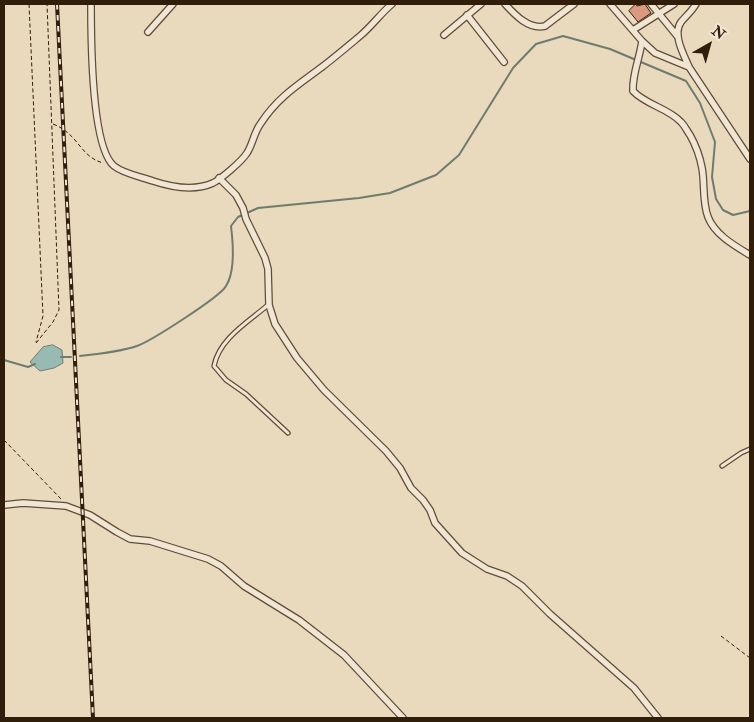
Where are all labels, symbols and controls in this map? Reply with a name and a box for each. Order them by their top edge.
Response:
north arrow [684,20,734,70]
text: N [708,22,729,43]

